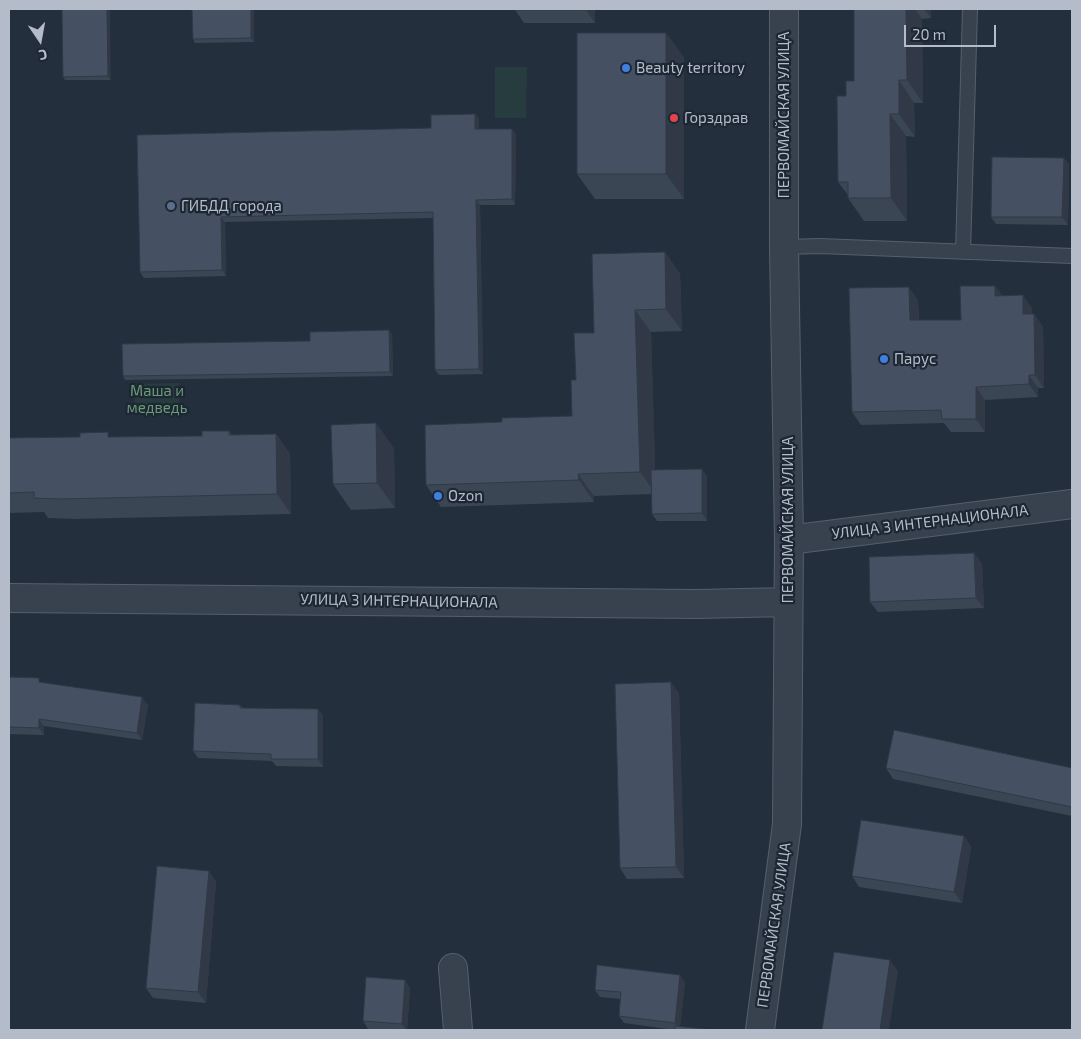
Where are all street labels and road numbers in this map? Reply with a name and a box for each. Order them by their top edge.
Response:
street label: ПЕРВОМАЙСКАЯ УЛИЦА [775,32,793,198]
street label: ПЕРВОМАЙСКАЯ УЛИЦА [779,437,797,603]
street label: УЛИЦА 3 ИНТЕРНАЦИОНАЛА [831,501,1029,543]
street label: УЛИЦА 3 ИНТЕРНАЦИОНАЛА [300,590,498,612]
street label: ПЕРВОМАЙСКАЯ УЛИЦА [754,841,794,1009]

